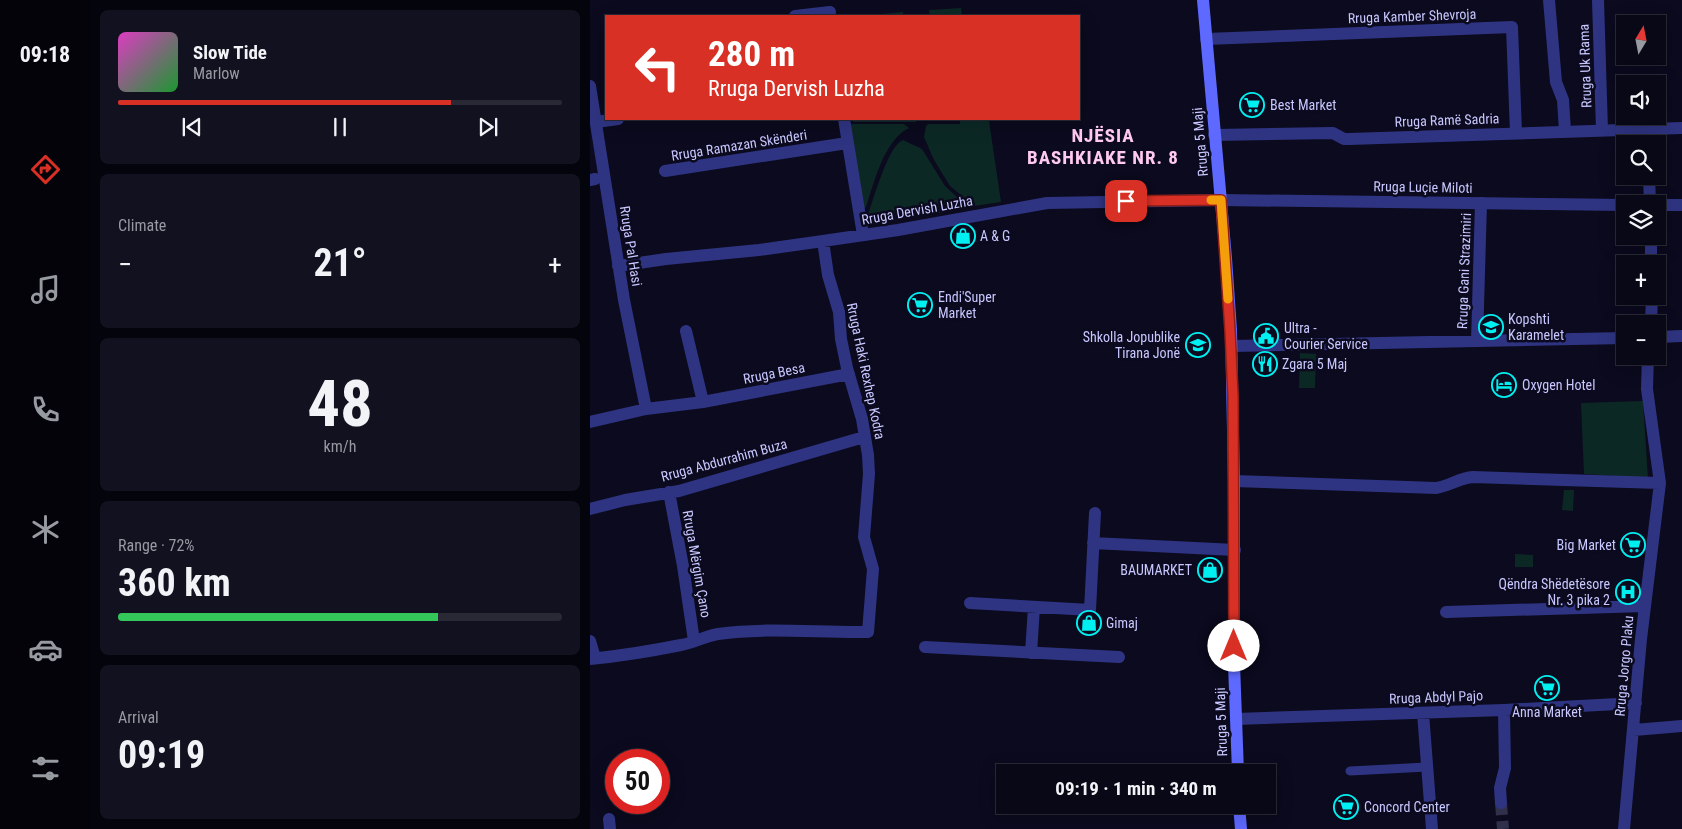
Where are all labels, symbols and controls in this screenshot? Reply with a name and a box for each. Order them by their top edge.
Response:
street label: Rruga Kamber Shevroja [1347,6,1477,26]
north arrow [1616,15,1666,65]
map controls [1616,15,1666,365]
street label: Rruga Uk Rama [1576,24,1594,108]
text: 280 m [708,34,795,75]
icon: left [625,35,690,100]
text: Slow Tide [193,41,267,64]
text: 09:18 [20,42,70,67]
text: Marlow [193,64,240,83]
button: sound [1616,75,1666,125]
text: Rruga Dervish Luzha [708,76,885,101]
supermarket icon: Best Market [1239,92,1265,118]
place label: Best Market [1270,97,1336,113]
street label: Rruga 5 Maji [1189,107,1211,177]
street label: Rruga Ramë Sadria [1394,110,1500,130]
icon: previous [178,113,206,141]
icon: pause [326,113,354,141]
icon: next [474,113,502,141]
district label: NJËSIA BASHKIAKE NR. 8 [1027,124,1179,169]
street label: Rruga Ramazan Skënderi [670,126,808,164]
button: search [1616,135,1666,185]
icon: directions [28,152,63,187]
street label: Rruga Luçie Miloti [1373,178,1473,196]
pin [1105,180,1147,222]
icon: arrive [1112,187,1140,215]
street label: Rruga Dervish Luzha [860,192,974,228]
button: layers [1616,195,1666,245]
street label: Rruga Pal Hasi [617,205,645,287]
street label: Rruga Gani Strazimiri [1454,213,1474,329]
text: Climate [118,216,166,235]
shop icon: A & G [950,223,976,249]
place label: A & G [980,228,1010,244]
text: 21° [313,241,367,285]
text: − [118,248,132,281]
text: + [548,248,562,281]
button: + [1616,255,1666,305]
icon: music [28,272,63,307]
place label: Endi'Super Market [938,289,996,321]
supermarket icon: Endi'Super Market [907,292,933,318]
street label: Rruga Haki Rexhep Kodra [844,301,888,441]
place label: Kopshti Karamelet [1508,311,1564,343]
school or university icon: Kopshti Karamelet [1478,314,1504,340]
button: − [1616,315,1666,365]
place label: Ultra - Courier Service [1284,320,1368,352]
public building icon: Ultra - Courier Service [1253,323,1279,349]
place label: Shkolla Jopublike Tirana Jonë [1083,329,1180,361]
school or university icon: Shkolla Jopublike Tirana Jonë [1185,332,1211,358]
restaurant icon: Zgara 5 Maj [1252,351,1278,377]
place label: Zgara 5 Maj [1282,356,1347,372]
street label: Rruga Besa [742,359,806,387]
text: 48 [307,366,373,442]
hotel icon: Oxygen Hotel [1491,372,1517,398]
place label: Oxygen Hotel [1522,377,1595,393]
icon: phone [28,392,63,427]
street label: Rruga Abdurrahim Buza [659,435,789,485]
text: km/h [324,437,356,456]
street label: Rruga Mërgim Çano [680,509,714,619]
icon: climate [28,512,63,547]
supermarket icon: Big Market [1620,532,1646,558]
text: Range · 72% [118,536,194,555]
place label: Big Market [1557,537,1616,553]
shop icon: BAUMARKET [1197,557,1223,583]
text: 360 km [118,561,231,605]
place label: BAUMARKET [1120,562,1192,578]
place label: Qëndra Shëdetësore Nr. 3 pika 2 [1498,576,1610,608]
hospital icon: Qëndra Shëdetësore Nr. 3 pika 2 [1615,579,1641,605]
shop icon: Gimaj [1076,610,1102,636]
place label: Gimaj [1106,615,1138,631]
street label: Rruga Jorgo Plaku [1612,615,1636,717]
position arrow [1207,619,1259,671]
icon: car [28,632,63,667]
supermarket icon: Anna Market [1534,675,1560,701]
street label: Rruga 5 Maji [1212,687,1230,757]
street label: Rruga Abdyl Pajo [1389,687,1483,707]
place label: Anna Market [1512,704,1582,720]
text: Arrival [118,708,159,727]
text: 09:19 [118,733,205,777]
speed limit sign: 50 [605,749,670,814]
icon: filters [28,751,63,786]
text: 09:19 · 1 min · 340 m [1055,777,1217,800]
supermarket icon: Concord Center [1333,794,1359,820]
place label: Concord Center [1364,799,1450,815]

